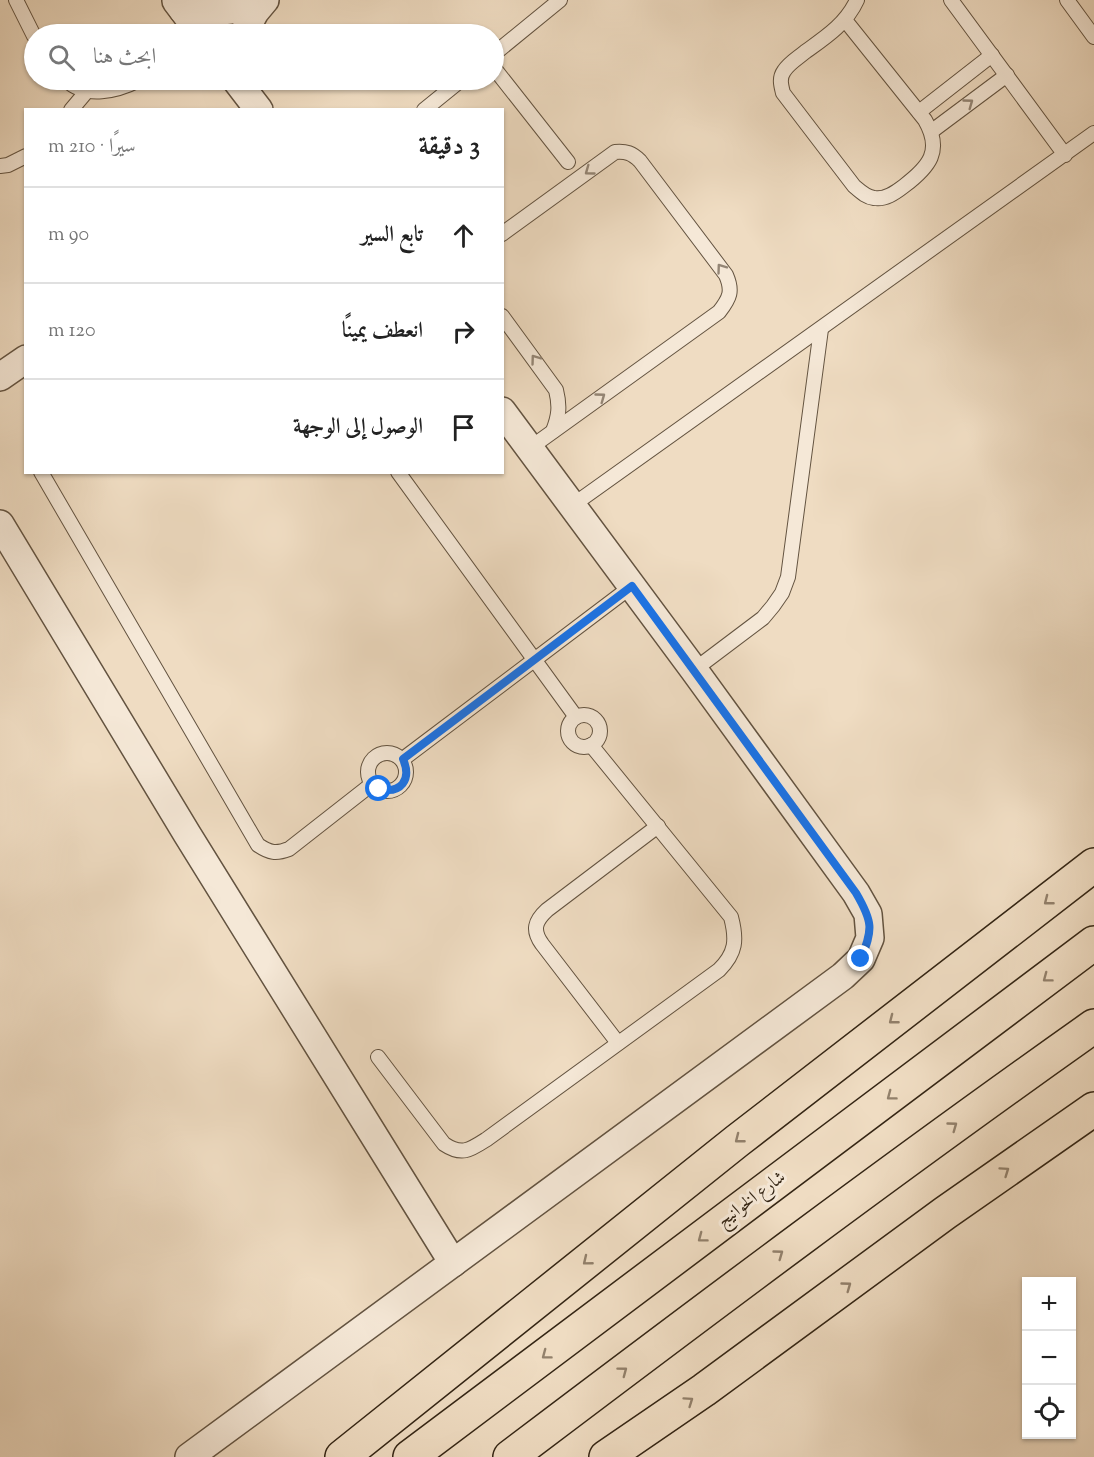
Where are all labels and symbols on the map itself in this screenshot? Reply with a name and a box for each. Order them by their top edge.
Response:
one-way arrow [963,99,974,110]
one-way arrow [584,164,595,175]
one-way arrow [717,264,728,275]
one-way arrow [531,355,542,366]
one-way arrow [594,393,605,404]
route start [365,775,391,801]
one-way arrow [1043,893,1054,904]
route end [847,945,873,971]
one-way arrow [1043,971,1054,982]
one-way arrow [889,1013,900,1024]
one-way arrow [887,1088,898,1099]
one-way arrow [947,1122,958,1133]
one-way arrow [735,1132,746,1143]
street label: شارع الخوانيج [712,1166,792,1235]
one-way arrow [998,1167,1009,1178]
one-way arrow [697,1231,708,1242]
one-way arrow [773,1250,784,1261]
one-way arrow [582,1253,593,1264]
one-way arrow [840,1282,851,1293]
one-way arrow [542,1348,553,1359]
one-way arrow [617,1367,628,1378]
one-way arrow [683,1397,694,1408]

